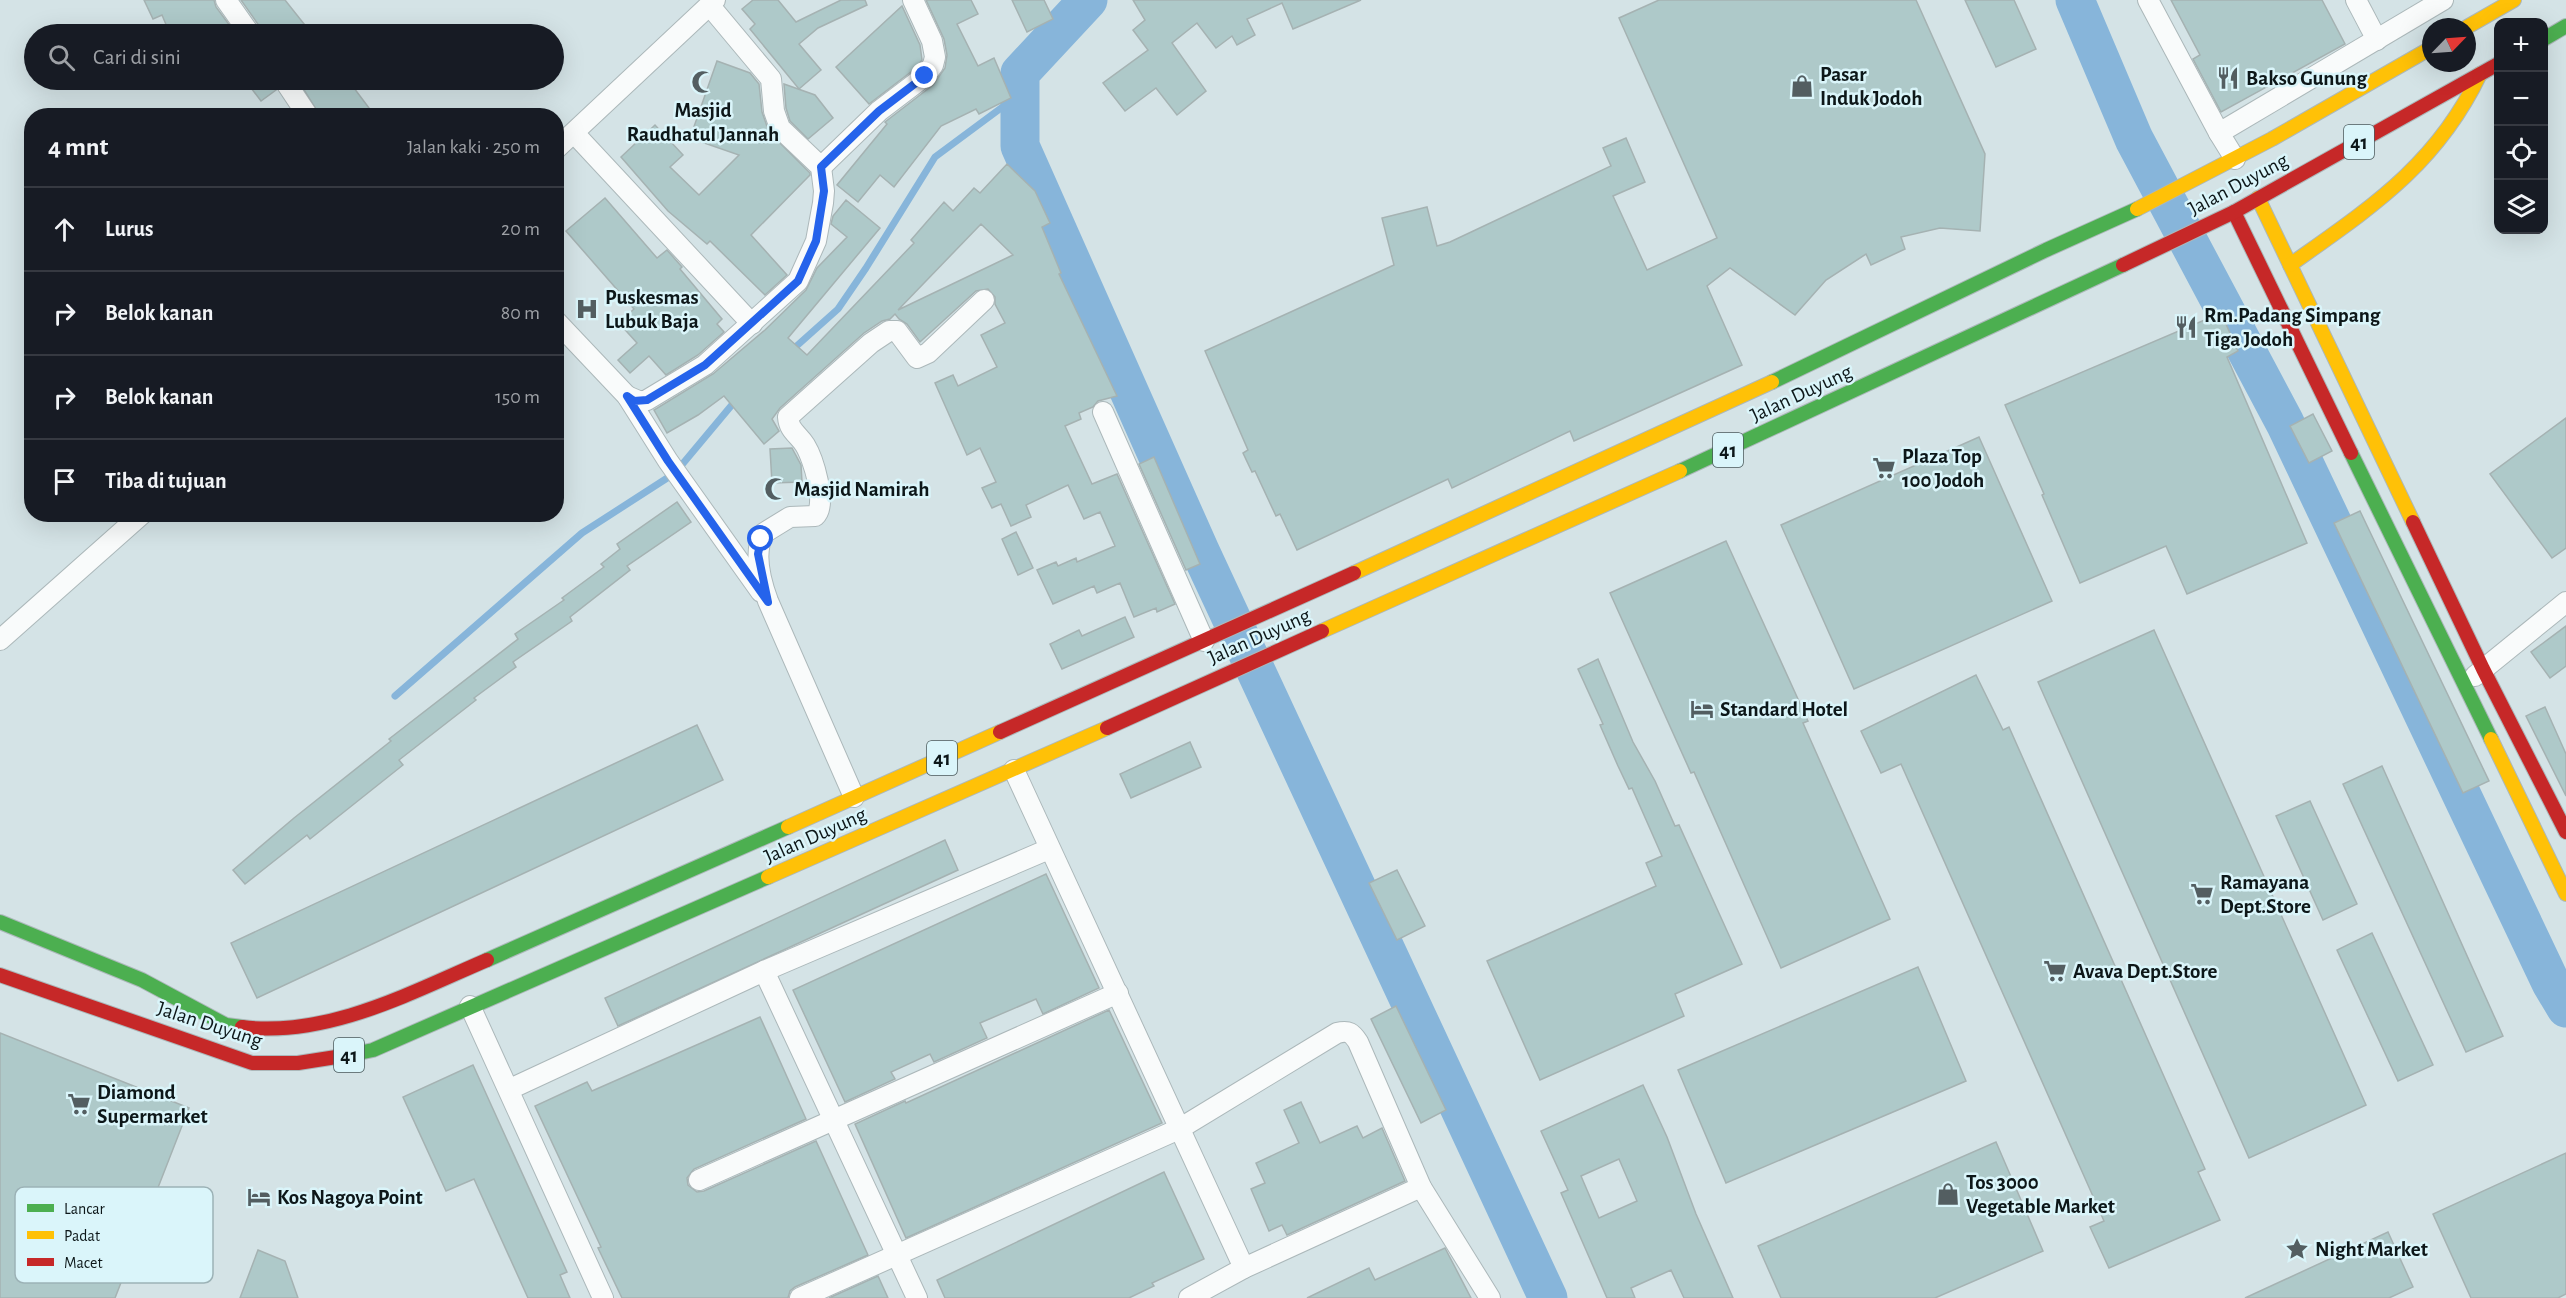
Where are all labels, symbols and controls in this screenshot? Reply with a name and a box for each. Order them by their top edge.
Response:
north arrow [2422,18,2476,72]
map controls [2494,18,2548,234]
button: + [2494,18,2548,72]
search box [24,24,564,90]
icon: search [45,41,78,74]
text: Cari di sini [93,46,181,68]
route end [911,62,937,88]
place label: Pasar Induk Jodoh [1820,64,1922,109]
restaurant icon: Bakso Gunung [2215,65,2241,91]
place label: Bakso Gunung [2246,68,2367,89]
mosque icon: Masjid Raudhatul Jannah [690,69,716,95]
button: − [2494,72,2548,126]
shop icon: Pasar Induk Jodoh [1789,73,1815,99]
place label: Masjid Raudhatul Jannah [627,100,779,145]
road number: 41 [2344,125,2374,159]
button: locate [2494,126,2548,180]
text: 4 mnt [48,134,108,160]
text: Jalan kaki · 250 m [407,137,540,157]
street label: Jalan Duyung [2185,149,2292,219]
button: layers [2494,180,2548,234]
icon: ahead [48,213,81,246]
text: Lurus [105,218,154,240]
text: 20 m [501,219,540,239]
place label: Puskesmas Lubuk Baja [605,287,699,332]
hospital icon: Puskesmas Lubuk Baja [574,296,600,322]
icon: right [48,297,81,330]
text: Belok kanan [105,302,213,324]
text: 80 m [501,303,540,323]
place label: Rm.Padang Simpang Tiga Jodoh [2204,305,2381,350]
restaurant icon: Rm.Padang Simpang Tiga Jodoh [2173,314,2199,340]
street label: Jalan Duyung [1747,361,1856,426]
icon: right [48,381,81,414]
text: Belok kanan [105,386,213,408]
text: 150 m [495,387,540,407]
road number: 41 [1713,433,1743,467]
place label: Plaza Top 100 Jodoh [1902,446,1984,491]
supermarket icon: Plaza Top 100 Jodoh [1871,455,1897,481]
icon: arrive [48,465,81,498]
text: Tiba di tujuan [105,470,227,492]
mosque icon: Masjid Namirah [763,476,789,502]
place label: Masjid Namirah [794,479,929,500]
route start [747,525,773,551]
street label: Jalan Duyung [1205,604,1314,668]
hotel icon: Standard Hotel [1689,696,1715,722]
place label: Standard Hotel [1720,699,1848,720]
road number: 41 [927,741,957,775]
street label: Jalan Duyung [761,803,870,867]
place label: Ramayana Dept.Store [2220,872,2311,917]
supermarket icon: Ramayana Dept.Store [2189,881,2215,907]
supermarket icon: Avava Dept.Store [2042,958,2068,984]
place label: Avava Dept.Store [2073,961,2217,982]
street label: Jalan Duyung [155,998,266,1052]
road number: 41 [334,1038,364,1072]
place label: Diamond Supermarket [97,1082,208,1127]
supermarket icon: Diamond Supermarket [66,1091,92,1117]
place label: Tos 3000 Vegetable Market [1966,1172,2115,1217]
shop icon: Tos 3000 Vegetable Market [1935,1181,1961,1207]
hotel icon: Kos Nagoya Point [246,1184,272,1210]
legend [15,1187,213,1283]
place label: Kos Nagoya Point [277,1187,423,1208]
text: Lancar [64,1201,105,1217]
text: Padat [64,1228,100,1244]
place icon: Night Market [2284,1236,2310,1262]
place label: Night Market [2315,1239,2428,1260]
text: Macet [64,1255,102,1271]

